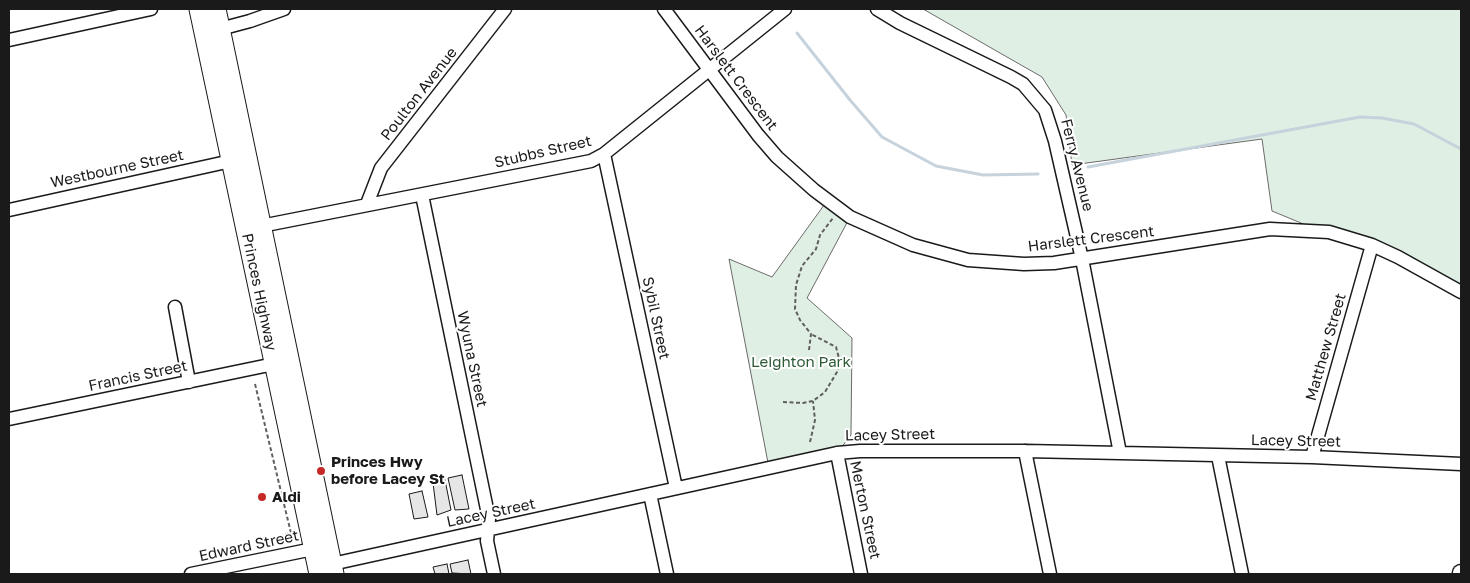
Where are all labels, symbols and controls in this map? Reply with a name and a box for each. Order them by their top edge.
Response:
street label: Harslett Crescent [691,22,781,134]
street label: Poulton Avenue [377,44,461,144]
street label: Ferry Avenue [1057,117,1097,213]
street label: Stubbs Street [493,132,593,172]
street label: Westbourne Street [49,146,185,192]
street label: Harslett Crescent [1027,222,1155,256]
street label: Princes Highway [238,232,280,352]
street label: Sybil Street [638,275,674,361]
street label: Matthew Street [1302,291,1350,403]
street label: Wyuna Street [453,309,491,409]
park label: Leighton Park [751,353,851,371]
street label: Francis Street [87,357,189,395]
street label: Lacey Street [845,425,935,445]
street label: Lacey Street [1251,431,1341,451]
place label: Princes Hwy before Lacey St [331,453,445,488]
street label: Merton Street [846,459,884,561]
marker: Princes Hwy before Lacey St [315,465,327,477]
place label: Aldi [272,488,301,506]
marker: Aldi [256,491,268,503]
street label: Lacey Street [445,495,537,531]
street label: Edward Street [197,527,301,565]

